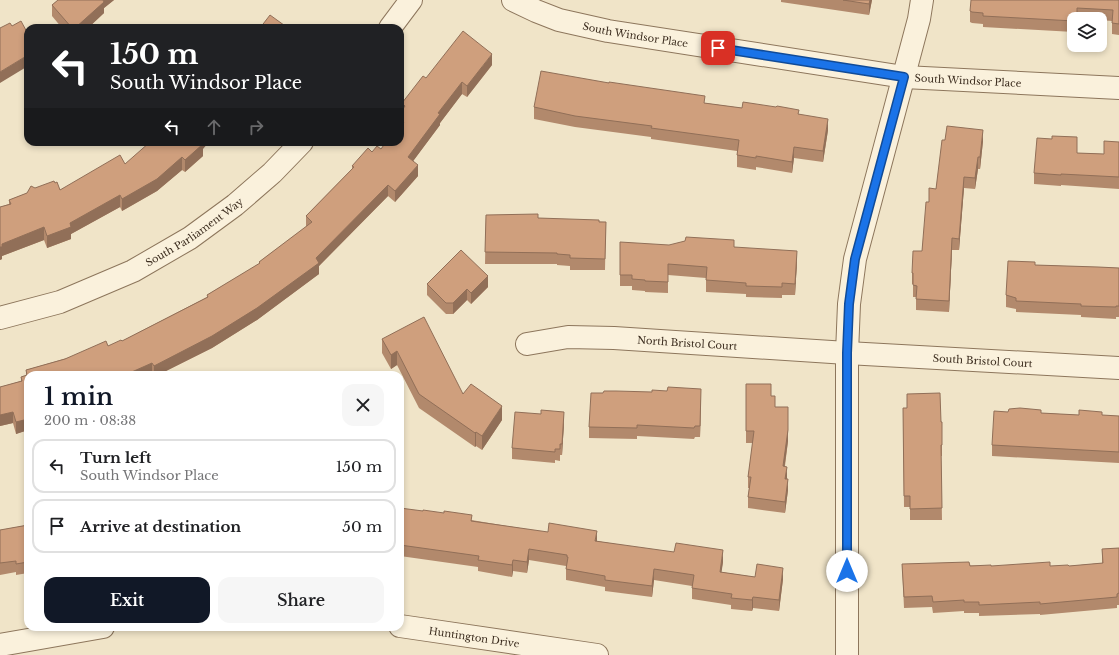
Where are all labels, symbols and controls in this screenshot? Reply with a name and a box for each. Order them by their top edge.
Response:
map controls [1067,12,1107,52]
button: layers [1067,12,1107,52]
street label: South Windsor Place [581,19,689,50]
pin [701,31,735,65]
text: 150 m [110,37,198,72]
icon: arrive [707,37,729,59]
icon: left [44,40,96,92]
street label: South Windsor Place [914,71,1022,90]
text: South Windsor Place [110,72,302,94]
icon: left [161,116,183,138]
icon: ahead [203,116,225,138]
icon: right [245,116,267,138]
street label: South Parliament Way [143,194,246,269]
street label: North Bristol Court [637,333,738,352]
street label: South Bristol Court [932,351,1033,370]
text: 1 min [44,382,113,411]
button: close [342,384,384,426]
text: 200 m · 08:38 [44,412,136,429]
text: Turn left [80,448,151,467]
icon: left [46,455,68,477]
text: 150 m [336,457,382,476]
text: South Windsor Place [80,467,219,484]
icon: arrive [46,515,68,537]
text: Arrive at destination [80,517,241,536]
text: 50 m [342,517,382,536]
position arrow [826,550,868,592]
button: Exit [44,577,210,623]
button: Share [218,577,384,623]
street label: Huntington Drive [428,624,521,650]

